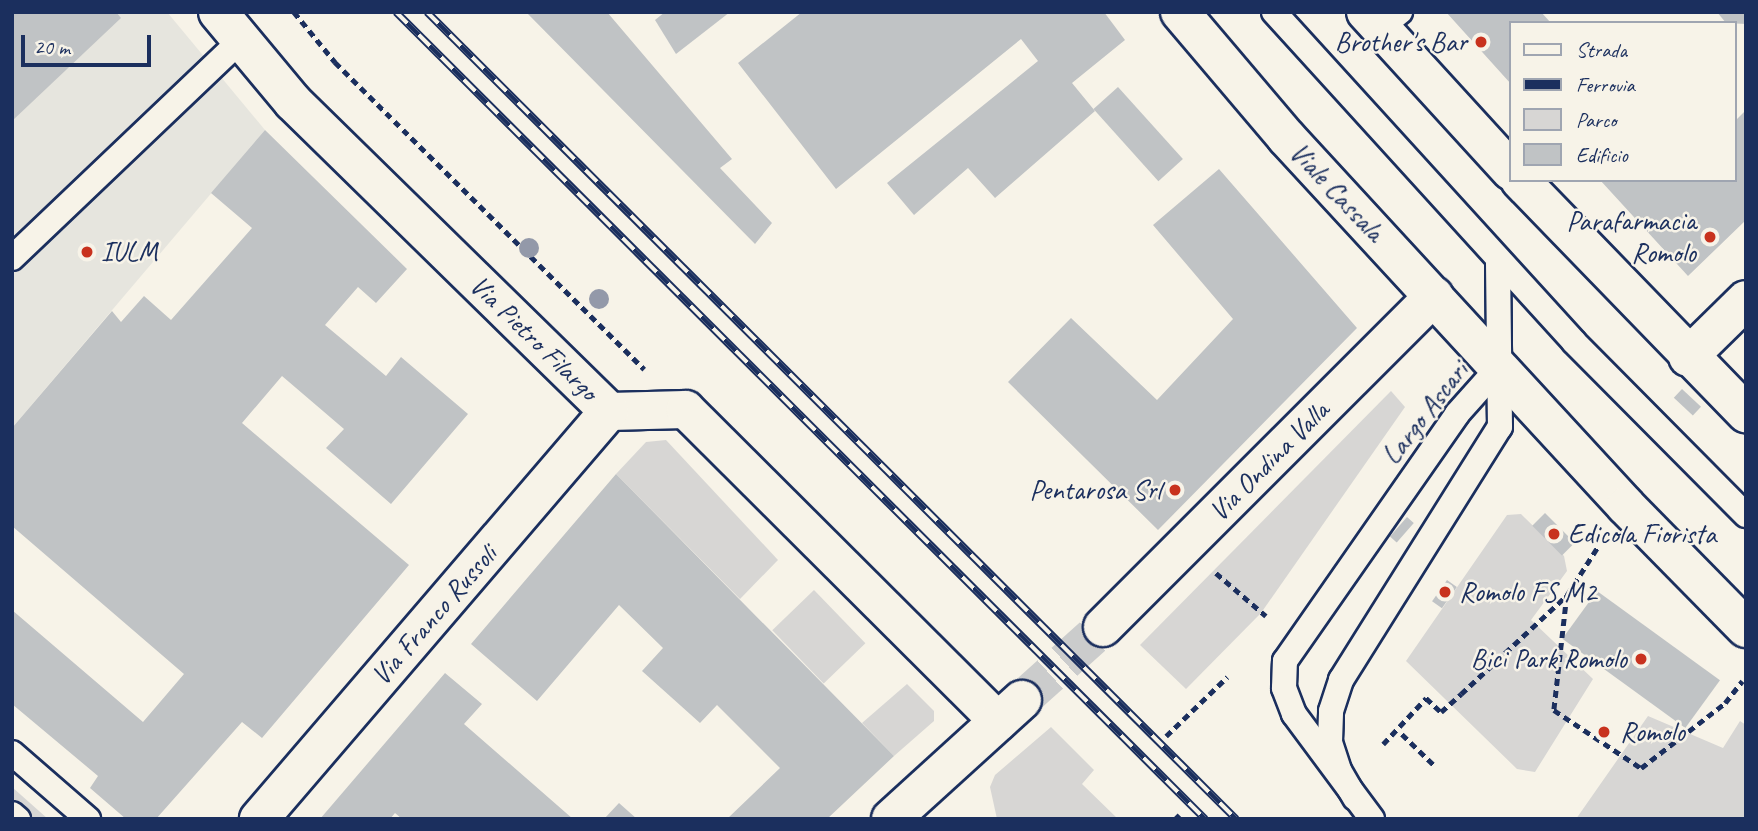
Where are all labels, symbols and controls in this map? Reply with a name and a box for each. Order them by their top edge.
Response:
scale bar [24,21,154,65]
legend [1510,21,1737,182]
place label: Brother's Bar [1335,25,1467,59]
text: 20 m [34,34,70,60]
marker: Brother's Bar [1473,34,1489,50]
text: Strada [1576,37,1627,63]
text: Ferrovia [1576,72,1635,98]
text: Parco [1576,107,1616,133]
street label: Viale Cassala [1283,136,1391,248]
text: Edificio [1576,142,1628,168]
place label: Parafarmacia Romolo [1566,204,1696,270]
marker: Parafarmacia Romolo [1702,229,1718,245]
place label: IULM [101,235,158,269]
marker: IULM [79,244,95,260]
street label: Via Pietro Filargo [463,269,605,407]
street label: Largo Ascari [1374,355,1476,471]
street label: Via Ondina Valla [1202,394,1336,528]
place label: Pentarosa Srl [1030,473,1161,507]
marker: Pentarosa Srl [1167,482,1183,498]
place label: Edicola Fiorista [1568,517,1716,551]
marker: Edicola Fiorista [1546,526,1562,542]
street label: Via Franco Russoli [364,538,504,692]
place label: Romolo FS M2 [1459,575,1596,609]
marker: Romolo FS M2 [1437,584,1453,600]
place label: Bici Park Romolo [1469,642,1627,676]
marker: Bici Park Romolo [1633,651,1649,667]
place label: Romolo [1620,715,1685,749]
marker: Romolo [1594,722,1614,742]

